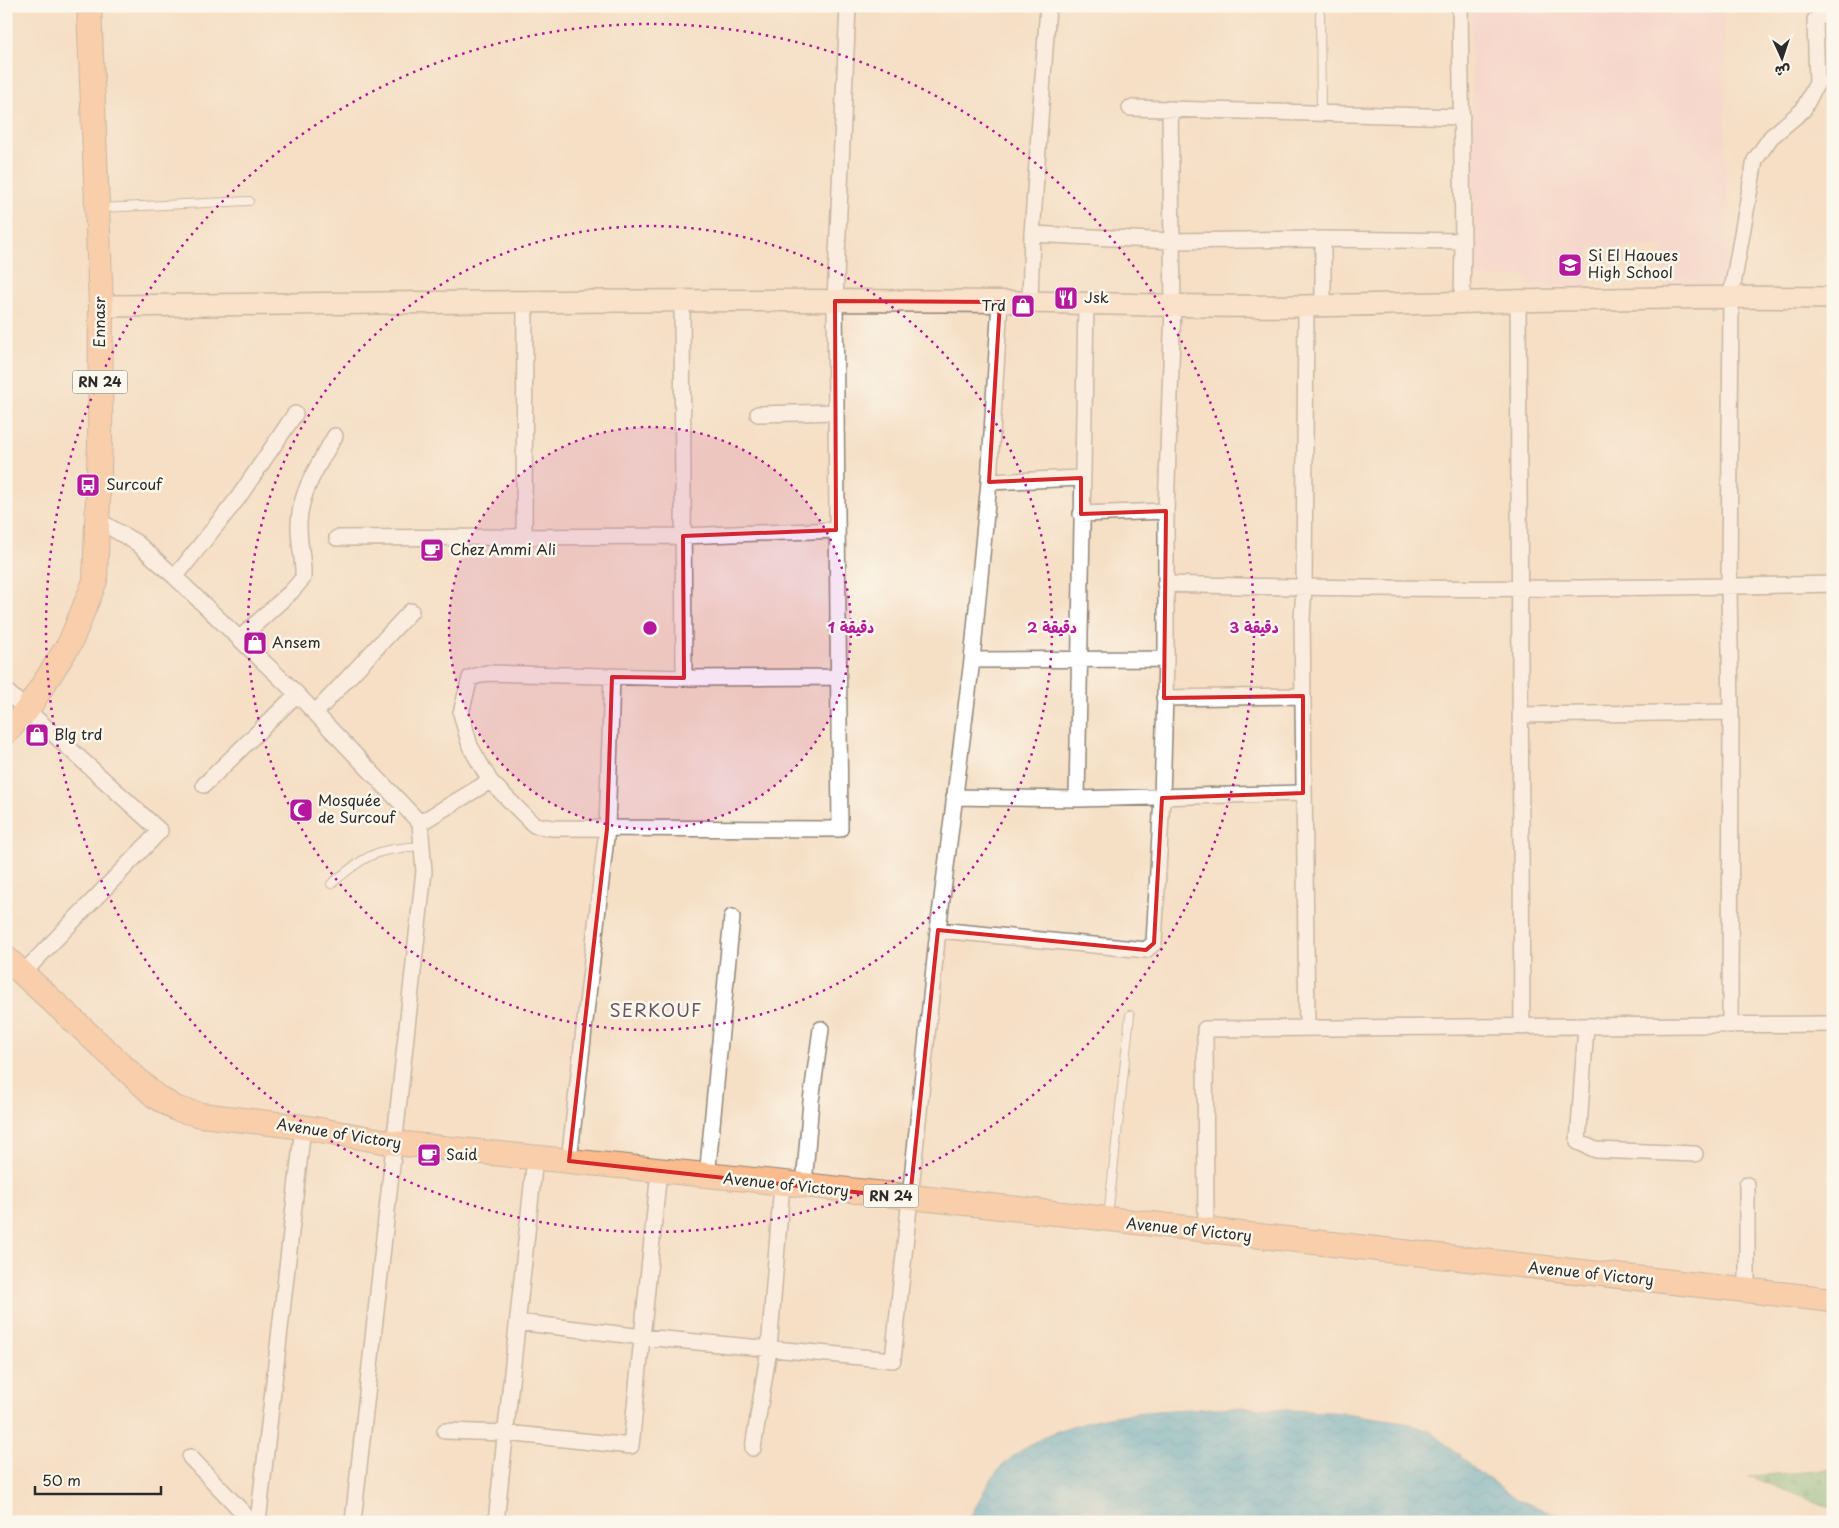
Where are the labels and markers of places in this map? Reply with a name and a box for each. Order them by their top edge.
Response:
place label: Si El Haoues High School [1588,243,1678,283]
school or university icon: Si El Haoues High School [1557,252,1583,278]
restaurant icon: Jsk [1053,285,1079,311]
place label: Jsk [1084,285,1109,308]
place label: Trd [982,293,1006,316]
shop icon: Trd [1010,293,1036,319]
bus stop icon: Surcouf [75,472,101,498]
place label: Surcouf [106,472,163,495]
cafe icon: Chez Ammi Ali [419,537,445,563]
place label: Chez Ammi Ali [450,537,556,560]
centre of rings [641,619,659,637]
shop icon: Ansem [242,630,268,656]
place label: Ansem [272,630,321,653]
shop icon: Blg trd [24,722,50,748]
place label: Blg trd [54,722,103,745]
place label: Mosquée de Surcouf [318,788,397,828]
mosque icon: Mosquée de Surcouf [288,797,314,823]
cafe icon: Said [416,1142,442,1168]
place label: Said [446,1142,478,1165]

